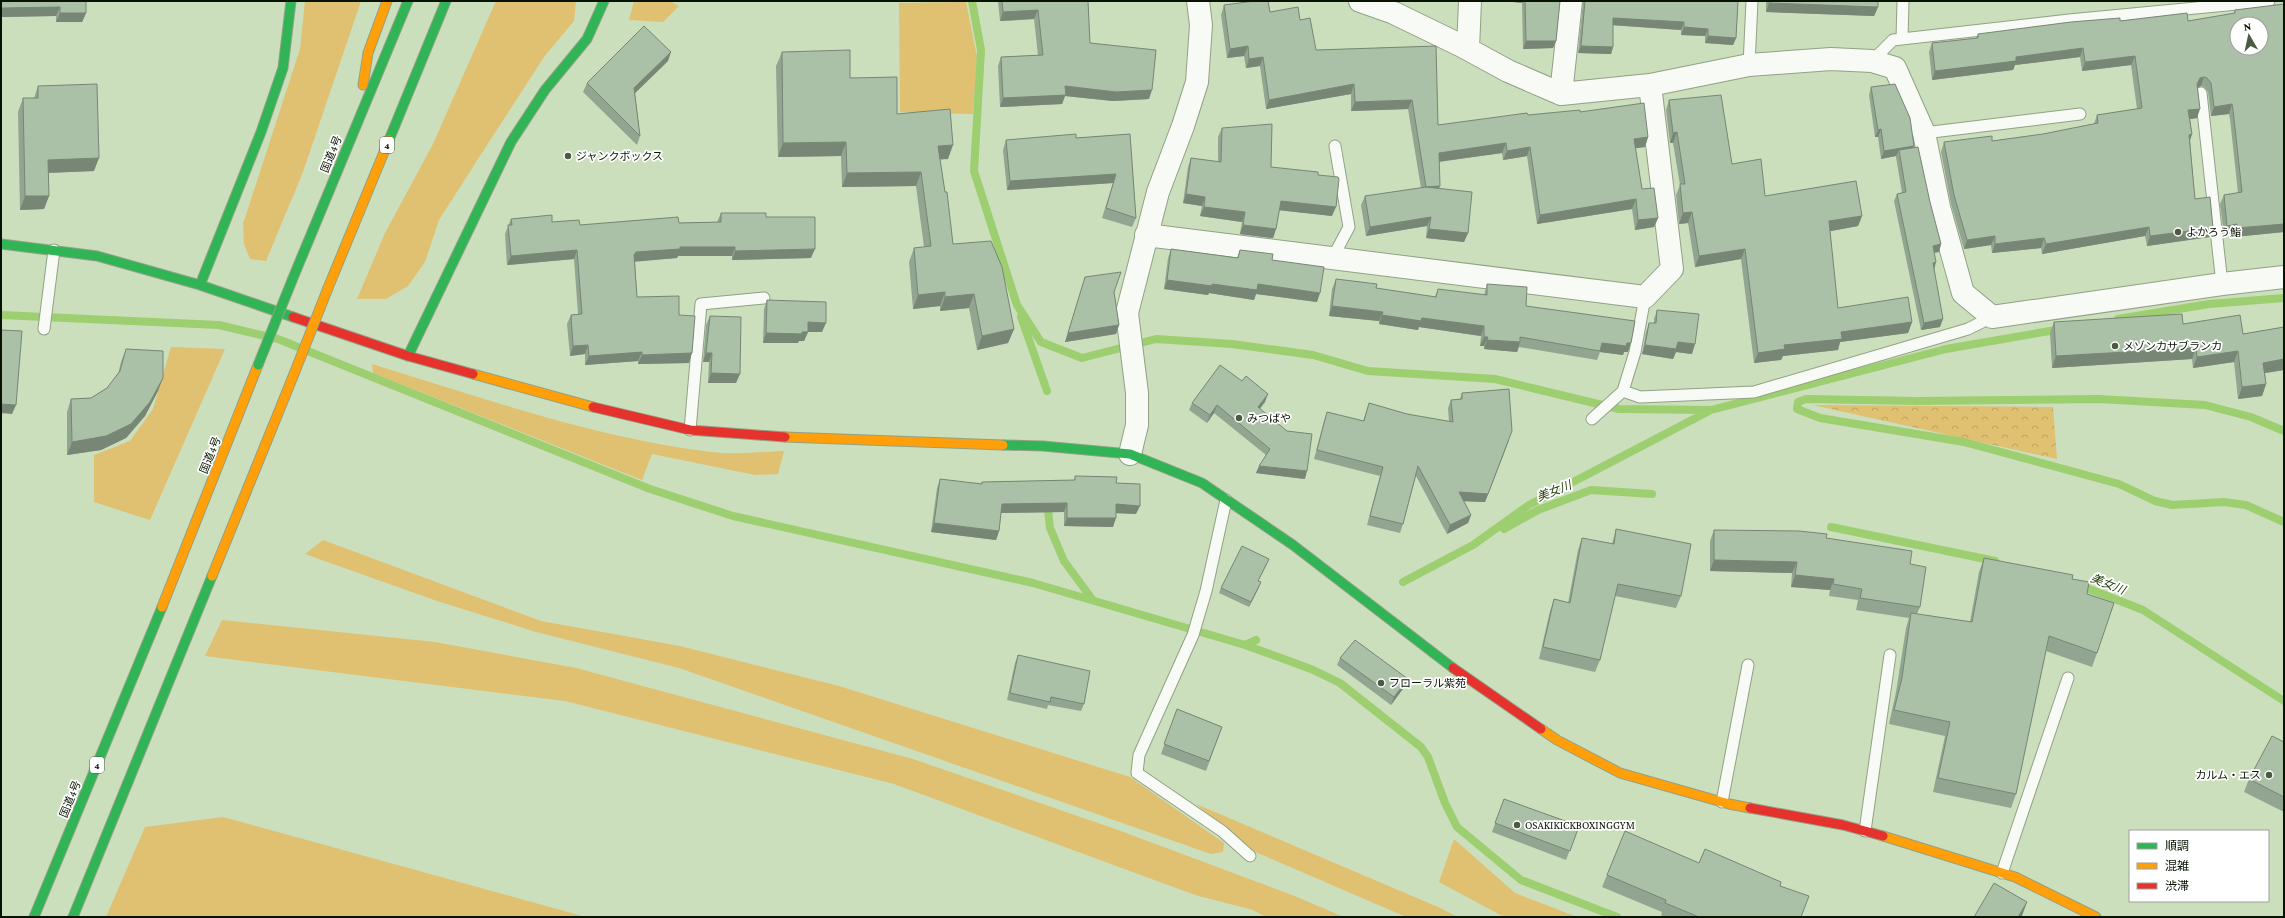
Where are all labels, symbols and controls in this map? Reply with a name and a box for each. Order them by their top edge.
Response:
north arrow [2229,16,2269,56]
text: N [2243,20,2253,33]
street label: 国道4号 [318,134,344,174]
road number: 4 [380,137,394,153]
place label: ジャンクボックス [576,150,663,162]
marker: ジャンクボックス [563,151,573,161]
place label: よかろう鮨 [2186,226,2241,238]
marker: よかろう鮨 [2173,227,2183,237]
place label: メゾンカサブランカ [2123,340,2222,352]
marker: メゾンカサブランカ [2110,341,2120,351]
place label: みつばや [1247,412,1291,424]
marker: みつばや [1234,413,1244,423]
street label: 国道4号 [197,435,223,475]
water label: 美女川 [1535,477,1575,504]
water label: 美女川 [2089,571,2129,598]
place label: フローラル紫苑 [1389,677,1466,689]
marker: フローラル紫苑 [1376,678,1386,688]
road number: 4 [90,757,104,773]
place label: カルム・エス [2195,769,2261,781]
marker: カルム・エス [2264,770,2274,780]
street label: 国道4号 [57,779,83,819]
place label: OSAKIKICKBOXINGGYM [1525,819,1635,831]
marker: OSAKIKICKBOXINGGYM [1512,820,1522,830]
legend [2129,830,2269,902]
text: 順調 [2165,839,2189,853]
text: 混雑 [2165,859,2189,873]
text: 渋滞 [2165,879,2189,893]

